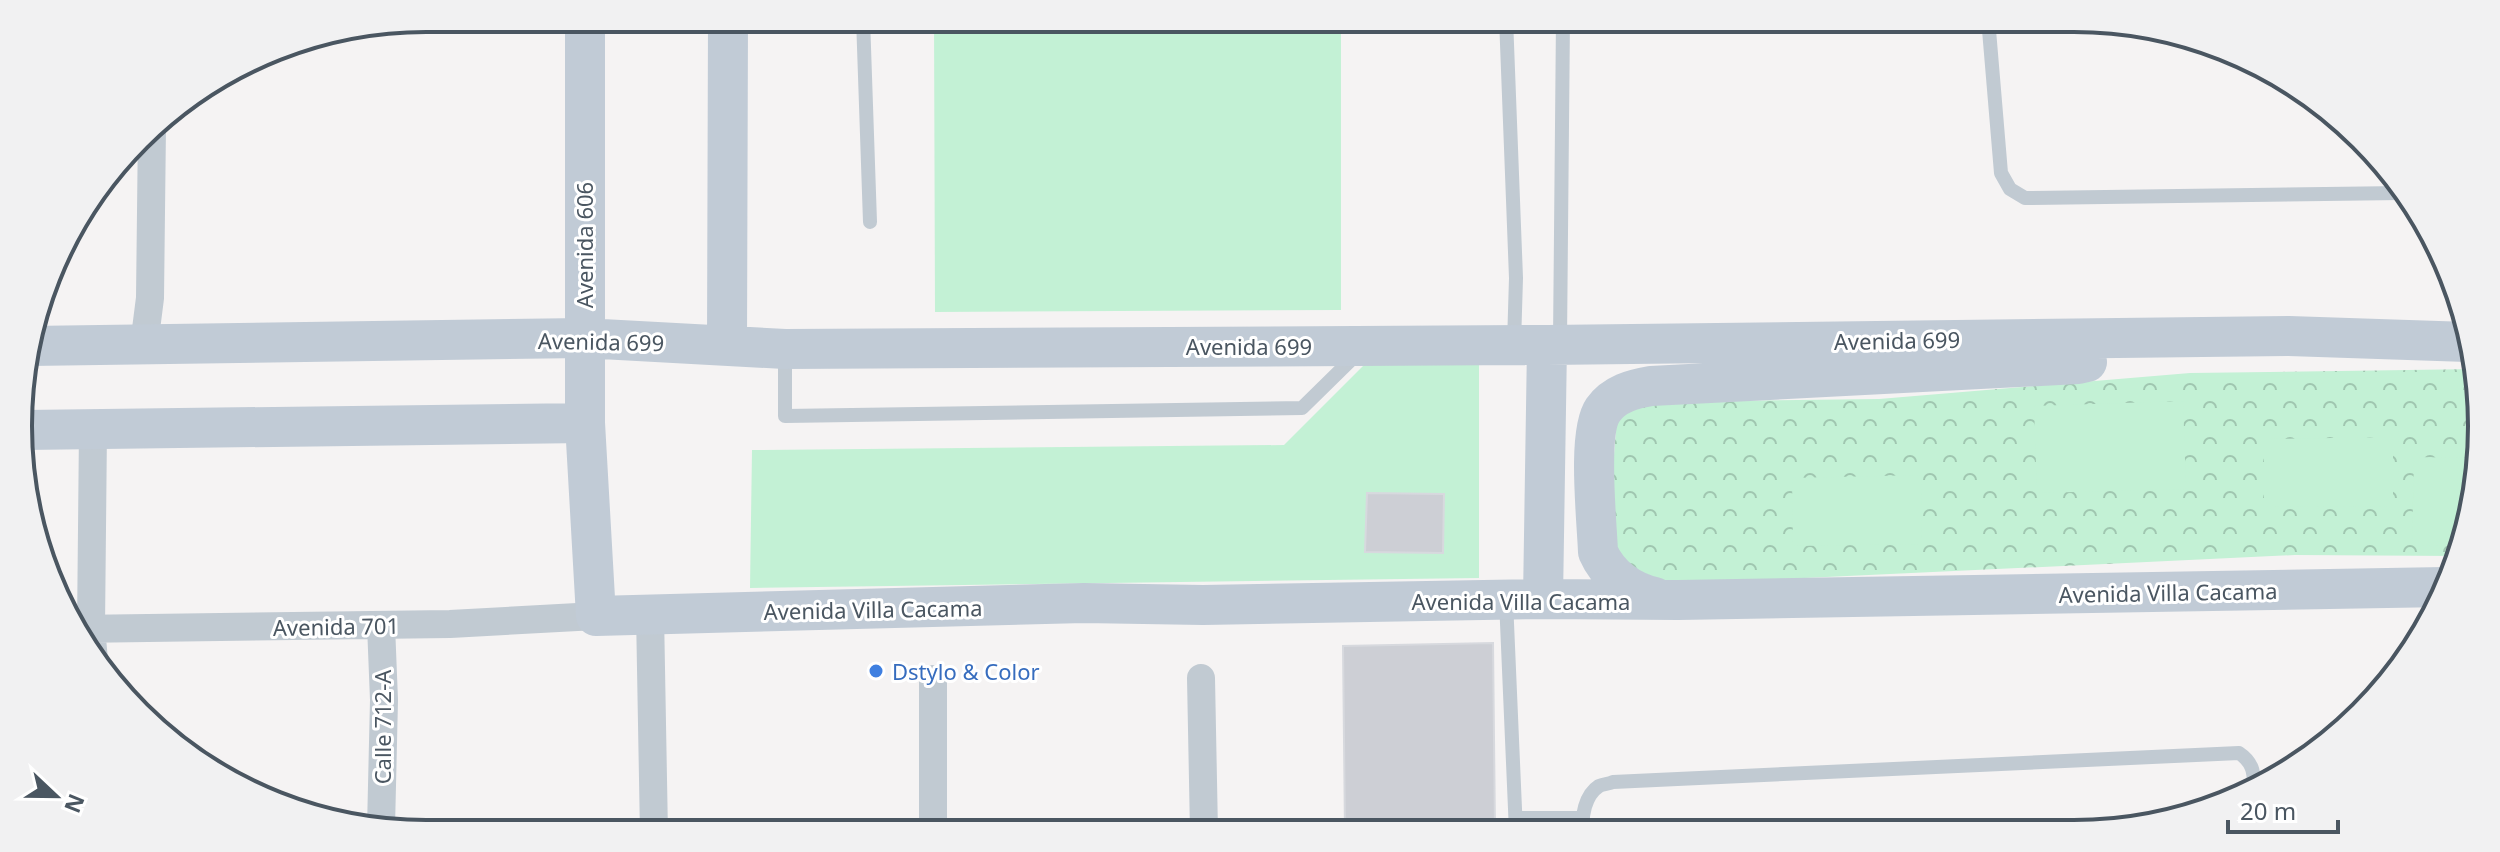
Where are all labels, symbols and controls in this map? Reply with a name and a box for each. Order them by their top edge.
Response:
street label: Avenida 606 [569,182,599,308]
street label: Avenida 699 [1834,324,1960,356]
street label: Avenida 699 [538,325,664,357]
street label: Avenida 699 [1186,331,1312,361]
street label: Avenida Villa Cacama [2058,575,2278,609]
street label: Avenida Villa Cacama [1412,586,1630,616]
street label: Avenida Villa Cacama [763,592,983,626]
street label: Avenida 701 [273,610,399,642]
place label: Dstylo & Color [892,656,1040,686]
marker: Dstylo & Color [867,662,885,680]
street label: Calle 712-A [367,669,397,784]
north arrow [16,756,96,836]
scale bar [2228,784,2338,834]
text: N [58,790,93,818]
text: 20 m [2240,794,2296,827]

